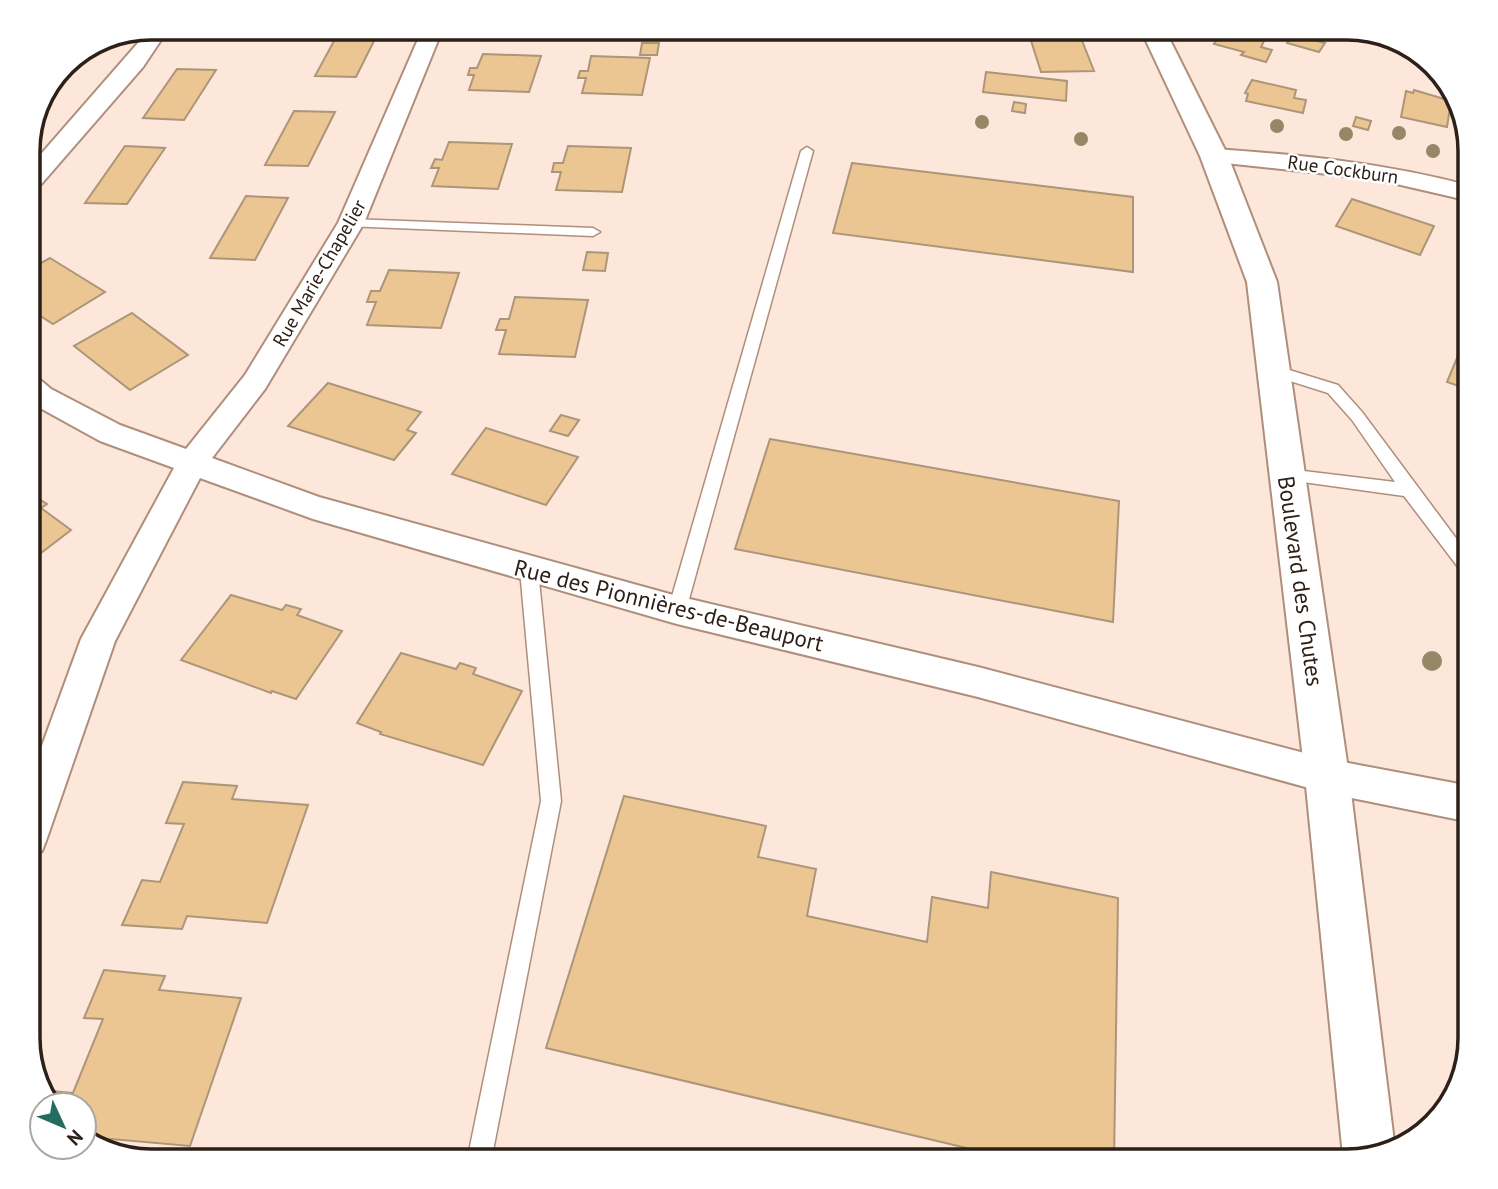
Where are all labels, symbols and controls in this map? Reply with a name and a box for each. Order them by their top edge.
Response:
street label: Rue Cockburn [1286,149,1400,189]
street label: Rue Marie-Chapelier [267,195,371,351]
street label: Boulevard des Chutes [1272,474,1330,688]
street label: Rue des Pionnières-de-Beauport [511,552,827,658]
north arrow [28,1091,98,1161]
text: N [62,1125,88,1151]

